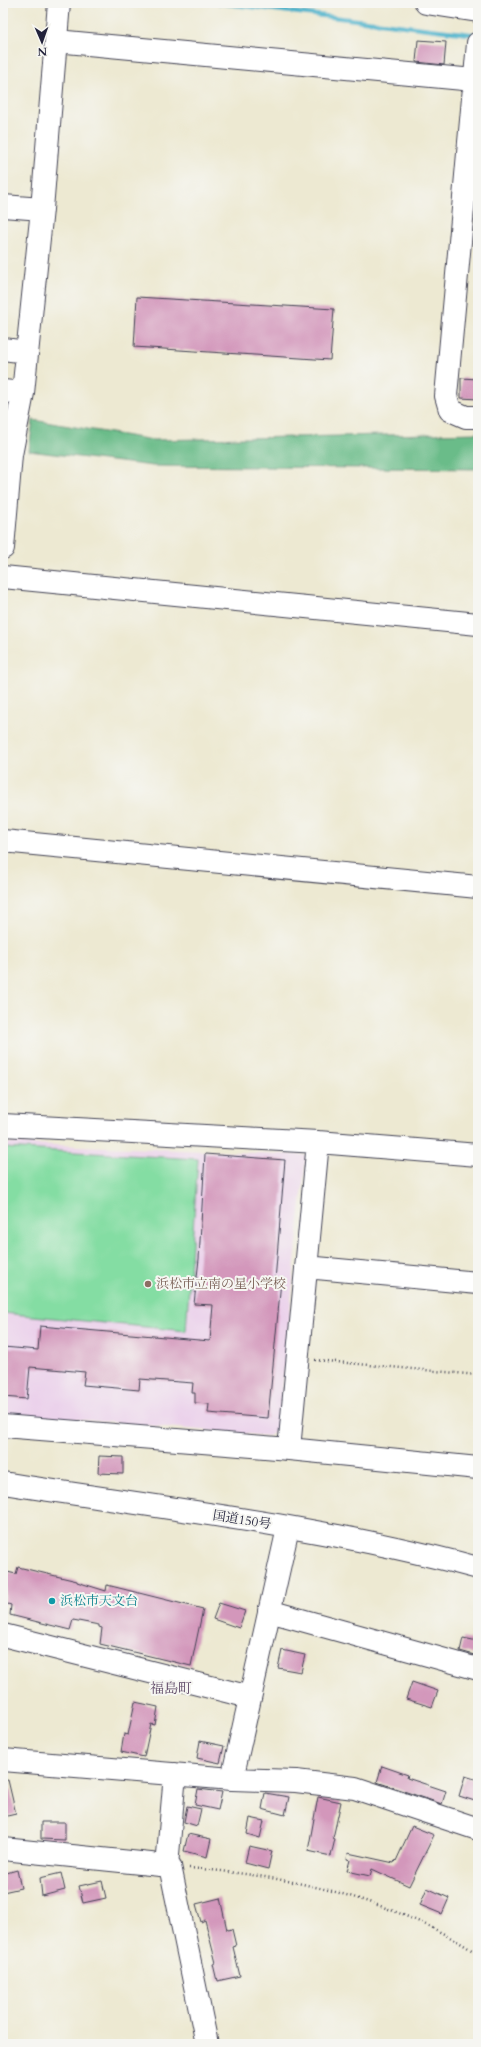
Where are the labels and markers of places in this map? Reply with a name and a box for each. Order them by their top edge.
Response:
place label: 浜松市立南の星小学校 [156,1275,286,1293]
marker: 浜松市立南の星小学校 [143,1279,153,1289]
place label: 浜松市天文台 [60,1592,138,1610]
marker: 浜松市天文台 [47,1596,57,1606]

